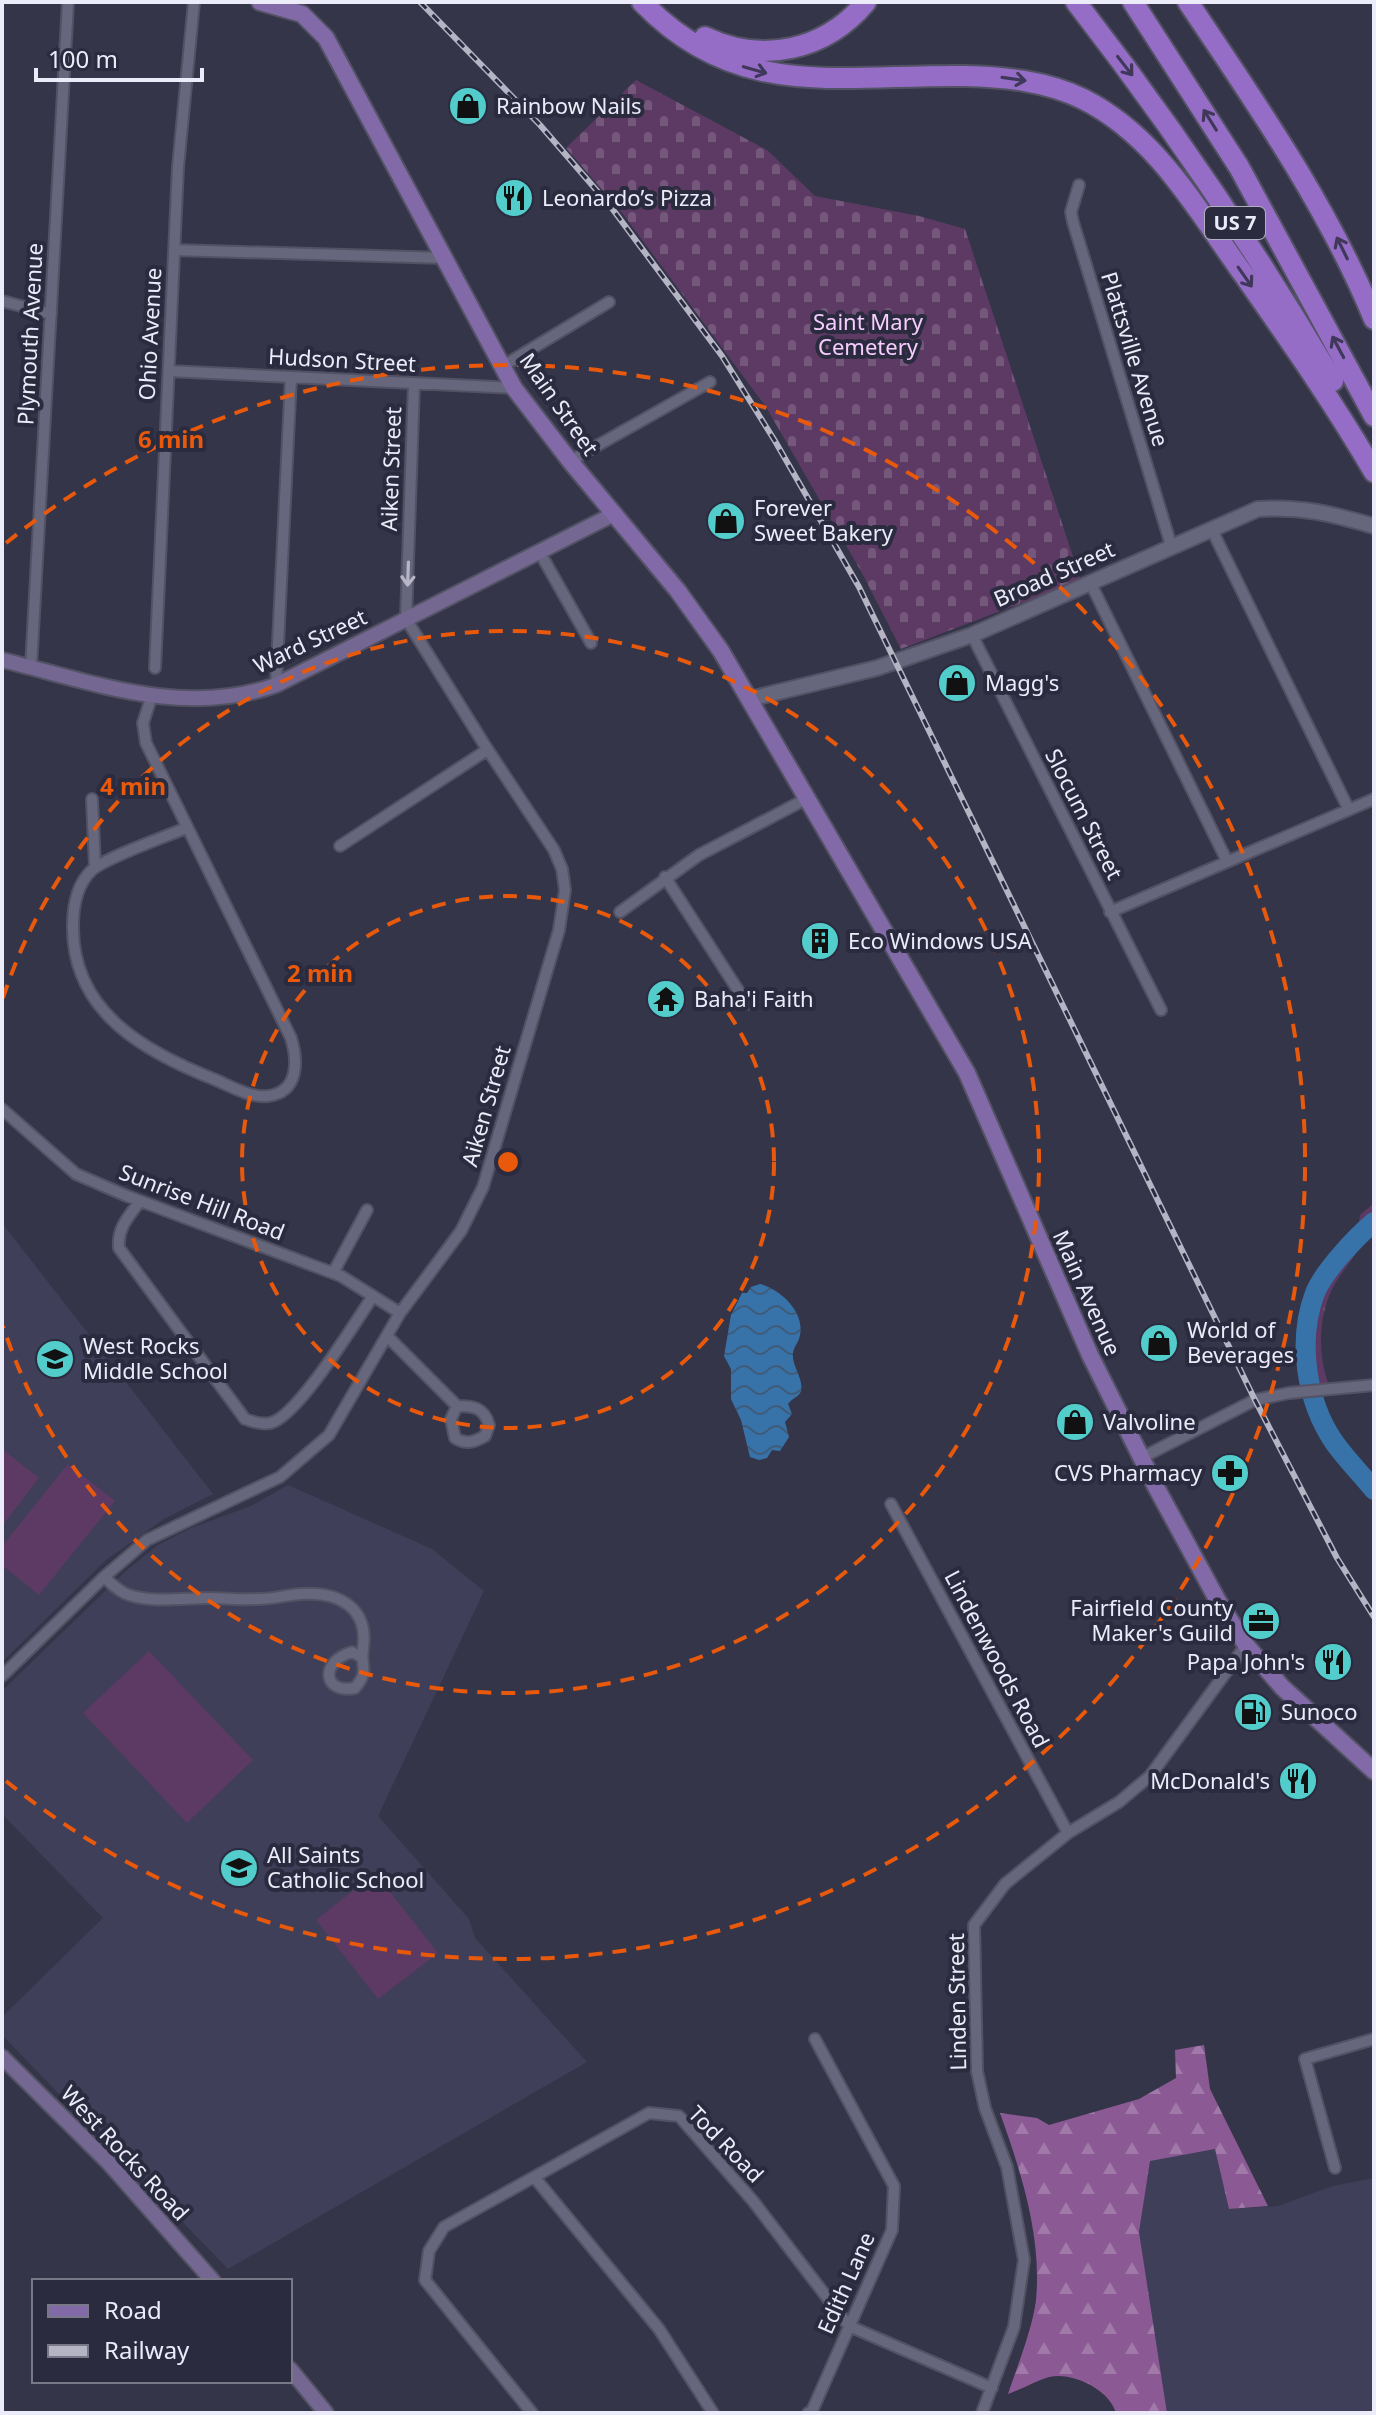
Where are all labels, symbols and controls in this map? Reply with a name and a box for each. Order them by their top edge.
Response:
scale bar [36,32,202,82]
text: 100 m [48,42,118,75]
one-way arrow [1116,55,1133,76]
one-way arrow [741,63,767,78]
one-way arrow [1000,72,1027,87]
shop icon: Rainbow Nails [447,85,489,127]
place label: Rainbow Nails [496,90,642,120]
one-way arrow [1202,110,1219,132]
restaurant icon: Leonardo’s Pizza [493,177,535,219]
place label: Leonardo’s Pizza [542,182,712,212]
road number: US 7 [1205,207,1265,239]
one-way arrow [1334,236,1349,260]
street label: Plymouth Avenue [9,242,49,426]
one-way arrow [1237,266,1253,288]
street label: Ohio Avenue [131,267,167,401]
street label: Plattsville Avenue [1095,268,1177,450]
park label: Saint Mary Cemetery [813,306,924,361]
one-way arrow [1329,336,1345,360]
street label: Hudson Street [267,340,417,378]
street label: Main Street [513,346,606,461]
street label: Aiken Street [373,406,407,532]
text: 6 min [138,422,204,455]
place label: Forever Sweet Bakery [754,492,894,547]
shop icon: Forever Sweet Bakery [705,500,747,542]
street label: Broad Street [988,533,1119,613]
one-way arrow [400,560,415,587]
street label: Ward Street [248,601,371,679]
shop icon: Magg's [936,662,978,704]
place label: Magg's [985,667,1059,697]
street label: Slocum Street [1039,743,1131,884]
text: 4 min [100,769,166,802]
building icon: Eco Windows USA [799,920,841,962]
place label: Eco Windows USA [848,925,1033,955]
text: 2 min [287,956,353,989]
temple icon: Baha'i Faith [645,978,687,1020]
place label: Baha'i Faith [694,983,814,1013]
street label: Aiken Street [453,1042,517,1170]
centre of rings [494,1148,522,1176]
street label: Sunrise Hill Road [115,1156,289,1246]
street label: Main Avenue [1047,1225,1129,1360]
place label: World of Beverages [1187,1314,1294,1369]
shop icon: World of Beverages [1138,1322,1180,1364]
place label: West Rocks Middle School [83,1330,228,1385]
school or university icon: West Rocks Middle School [34,1338,76,1380]
shop icon: Valvoline [1054,1401,1096,1443]
place label: Valvoline [1103,1406,1196,1436]
pharmacy icon: CVS Pharmacy [1209,1452,1251,1494]
place label: CVS Pharmacy [1054,1457,1203,1487]
street label: Lindenwoods Road [938,1565,1057,1753]
place label: Fairfield County Maker's Guild [1070,1592,1234,1647]
office icon: Fairfield County Maker's Guild [1240,1600,1282,1642]
restaurant icon: Papa John's [1312,1641,1354,1683]
place label: Papa John's [1187,1646,1305,1676]
fuel station icon: Sunoco [1232,1691,1274,1733]
place label: Sunoco [1281,1696,1357,1726]
restaurant icon: McDonald's [1277,1760,1319,1802]
place label: McDonald's [1150,1765,1270,1795]
place label: All Saints Catholic School [267,1839,424,1894]
school or university icon: All Saints Catholic School [218,1847,260,1889]
street label: Linden Street [940,1933,972,2071]
street label: West Rocks Road [55,2078,196,2227]
street label: Tod Road [683,2098,771,2188]
street label: Edith Lane [809,2227,881,2338]
legend [32,2279,292,2383]
text: Road [104,2293,162,2326]
text: Railway [104,2333,190,2366]

